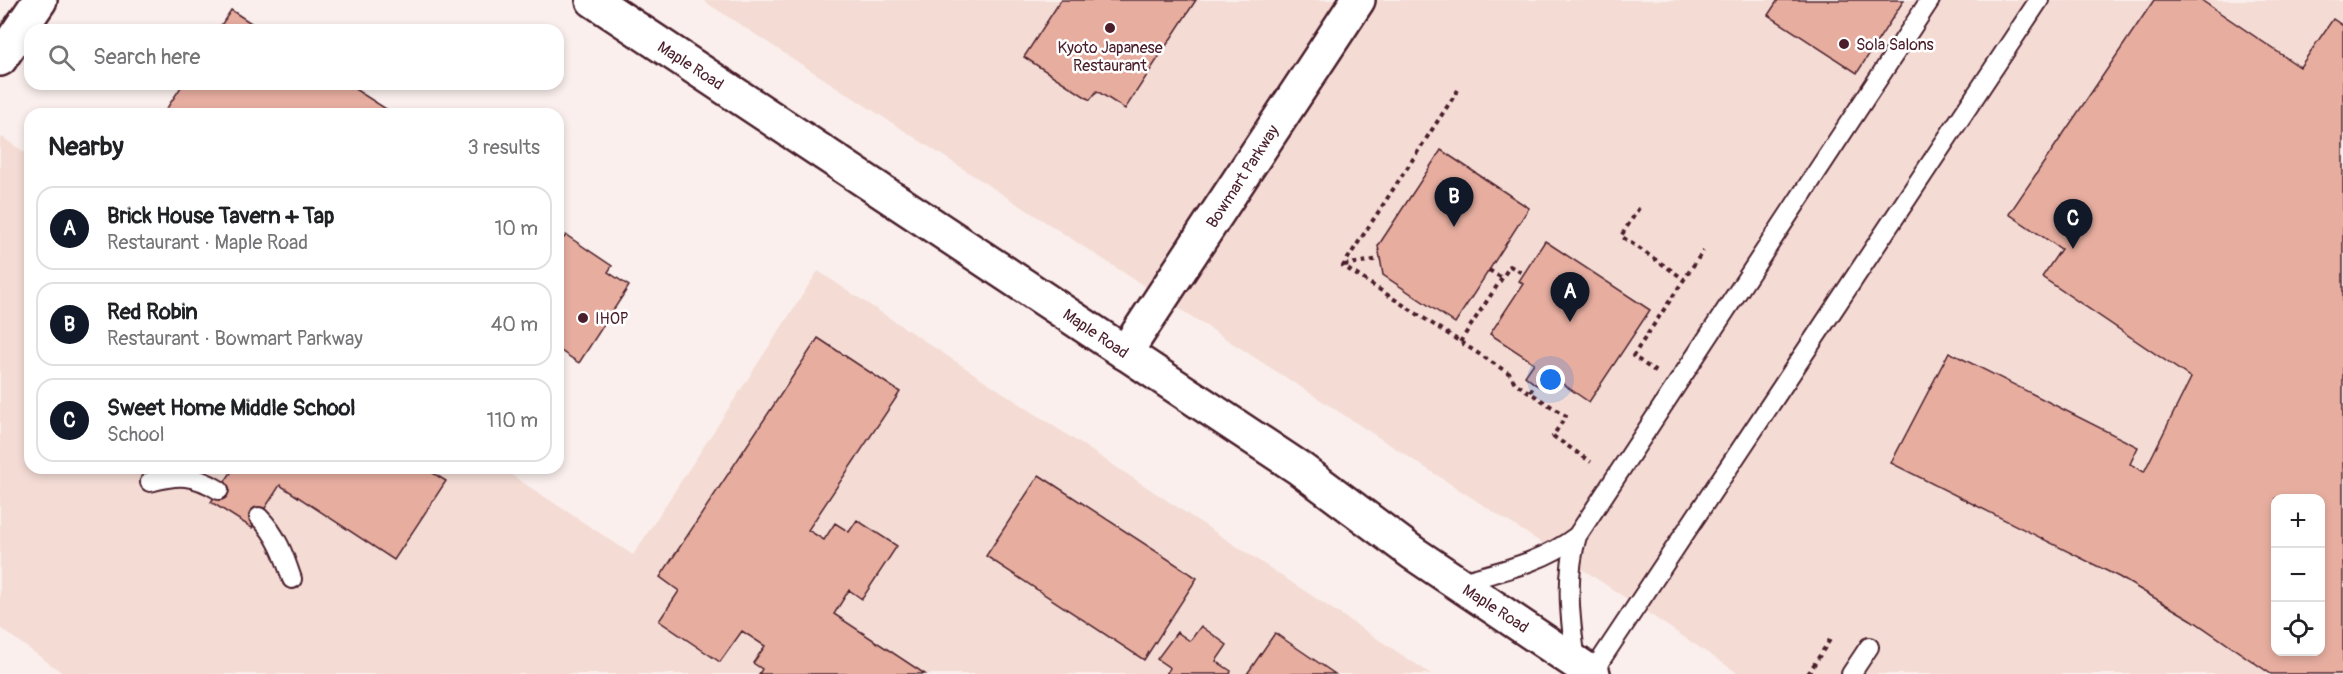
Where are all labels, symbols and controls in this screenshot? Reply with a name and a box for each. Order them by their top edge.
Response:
marker: Kyoto Japanese Restaurant [1103,21,1117,35]
search box [24,24,564,90]
place label: Sola Salons [1856,35,1934,55]
street label: Maple Road [654,37,727,95]
marker: Sola Salons [1837,37,1851,51]
place label: Kyoto Japanese Restaurant [1057,38,1163,76]
icon: search [45,41,78,74]
text: Search here [93,43,200,71]
street label: Bowmart Parkway [1202,121,1284,232]
text: Nearby [48,131,124,163]
text: 3 results [468,135,540,160]
pin: B [1434,178,1474,227]
pin: C [2054,200,2092,249]
text: Brick House Tavern + Tap [107,202,334,230]
text: A [63,216,76,241]
text: 10 m [494,216,538,241]
text: Restaurant · Maple Road [107,230,308,255]
pin: A [1550,272,1590,322]
text: Red Robin [107,298,198,326]
street label: Maple Road [1059,305,1132,363]
place label: IHOP [595,309,629,329]
marker: IHOP [576,311,590,325]
text: B [64,312,75,337]
text: 40 m [491,312,538,337]
text: Restaurant · Bowmart Parkway [107,326,363,351]
your location [1536,365,1565,394]
text: Sweet Home Middle School [107,394,356,422]
text: C [63,408,76,433]
text: 110 m [487,408,538,433]
text: School [107,422,164,447]
map controls [2271,494,2325,656]
button: + [2271,494,2325,548]
button: − [2271,548,2325,602]
street label: Maple Road [1459,580,1532,638]
button: locate [2271,602,2325,656]

